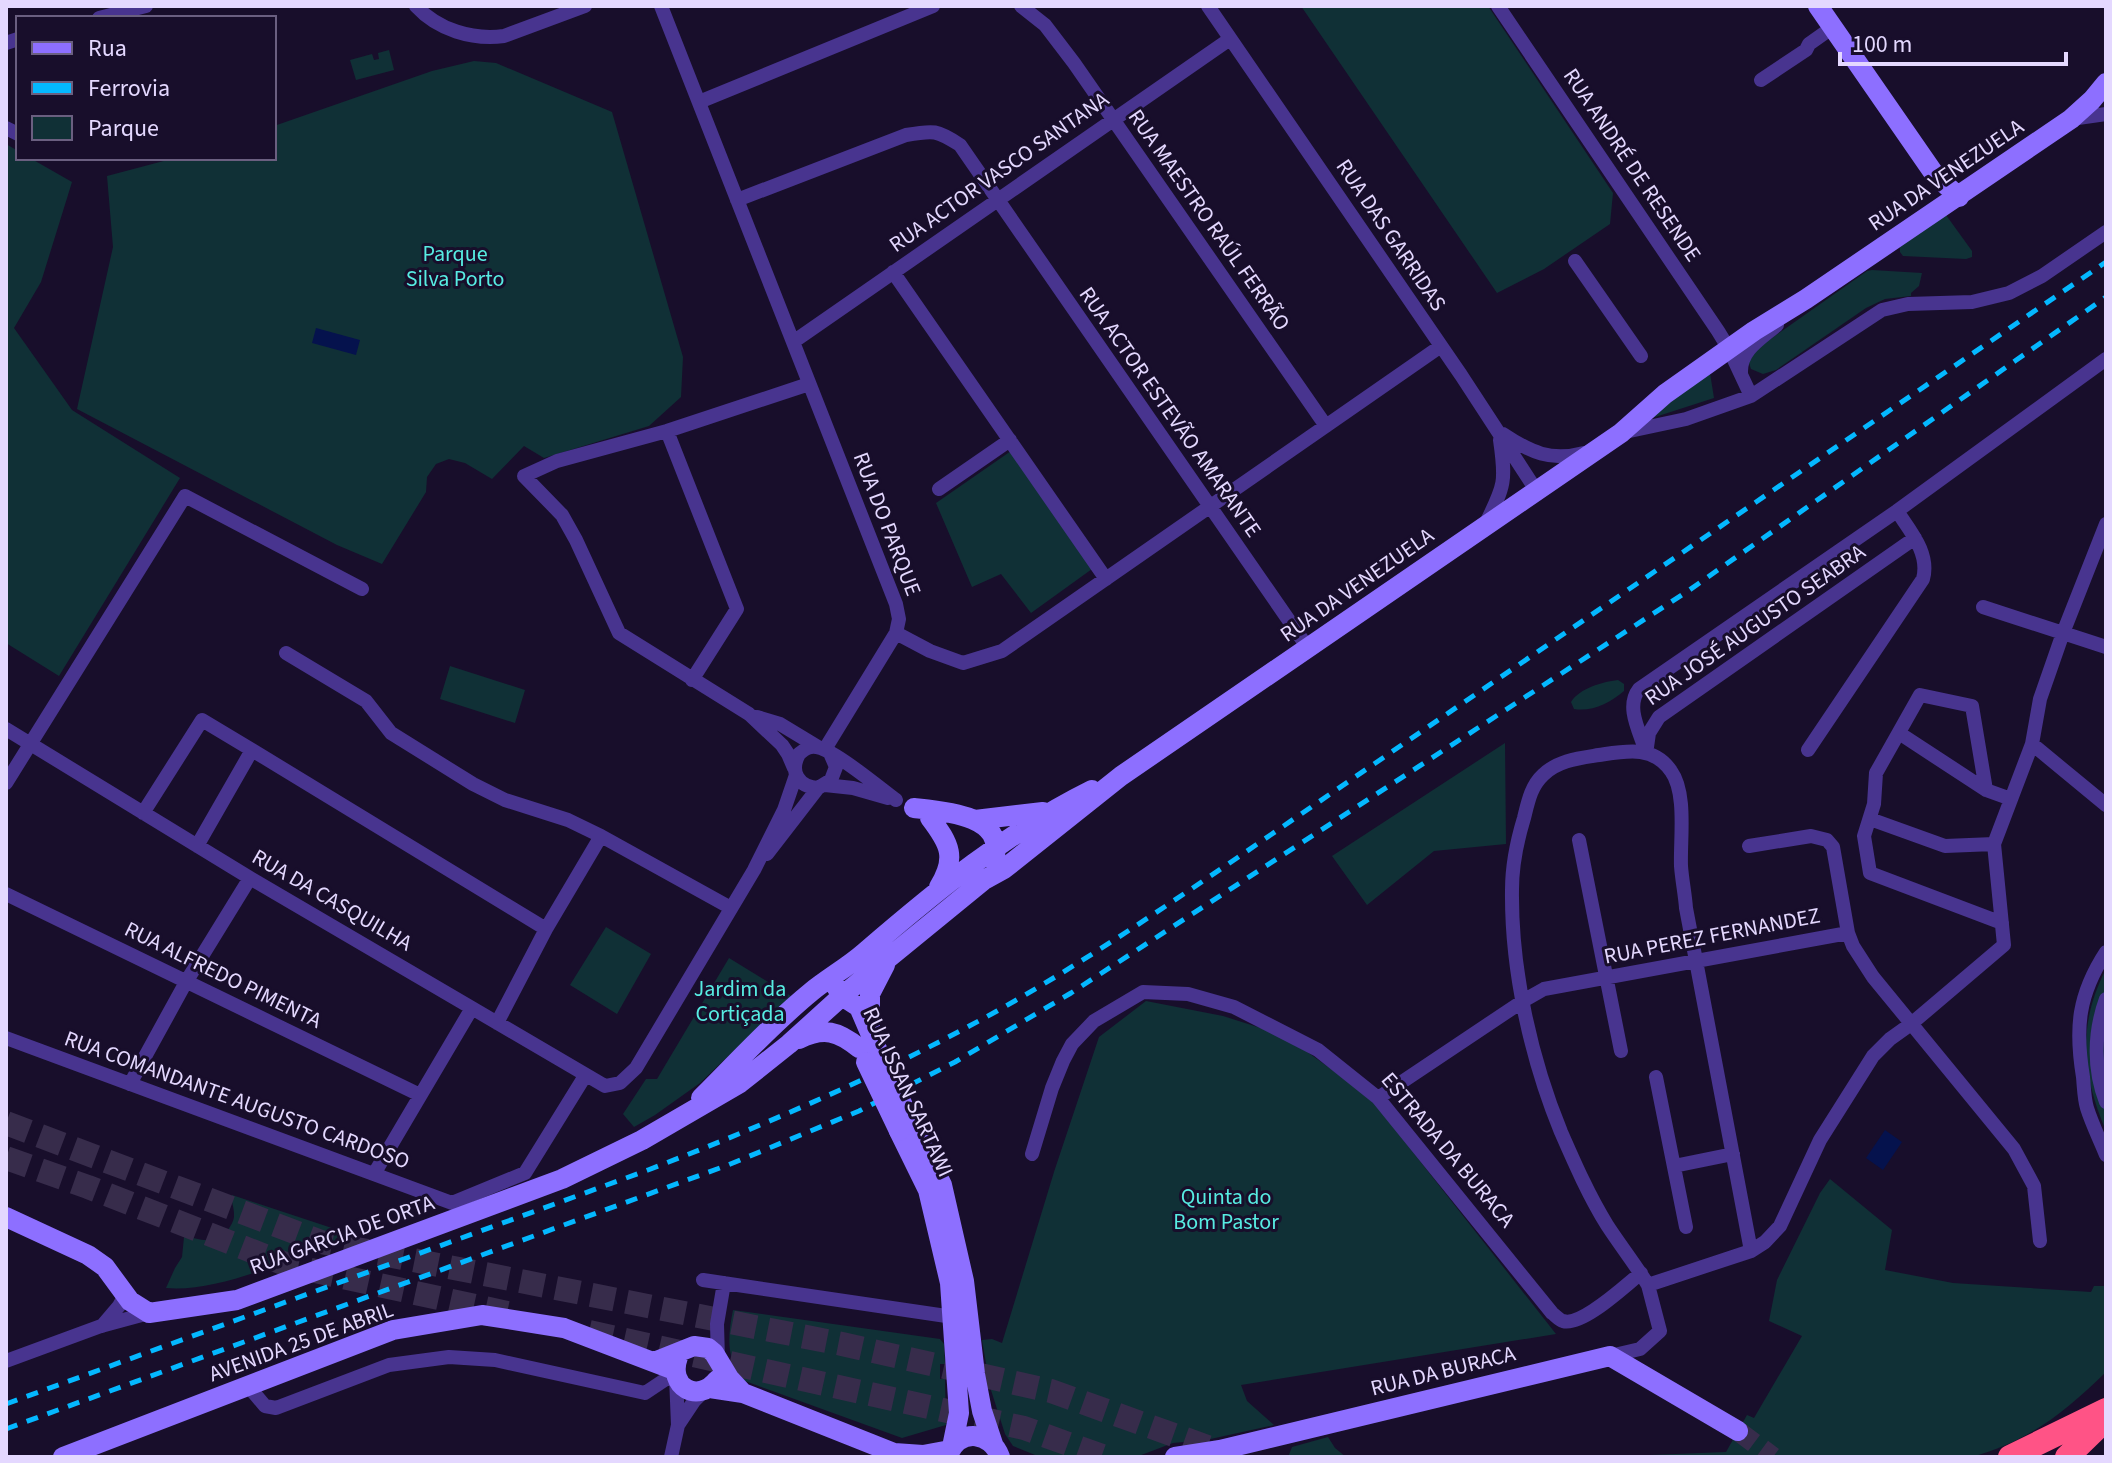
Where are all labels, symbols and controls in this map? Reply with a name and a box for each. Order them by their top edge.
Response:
legend [16,16,276,160]
scale bar [1840,16,2066,66]
text: 100 m [1852,27,1912,62]
text: Rua [88,31,127,66]
street label: RUA ANDRÉ DE RESENDE [1555,62,1709,268]
text: Ferrovia [88,71,170,106]
street label: RUA ACTOR VASCO SANTANA [883,84,1116,260]
street label: RUA MAESTRO RAÚL FERRÃO [1120,103,1298,337]
text: Parque [88,111,159,146]
street label: RUA DA VENEZUELA [1862,111,2030,239]
street label: RUA DAS GARRIDAS [1328,153,1454,317]
park label: Parque Silva Porto [406,238,504,295]
street label: RUA ACTOR ESTEVÃO AMARANTE [1071,280,1269,544]
street label: RUA DO PARQUE [845,448,929,600]
street label: RUA DA VENEZUELA [1274,520,1440,650]
street label: RUA JOSÉ AUGUSTO SEABRA [1638,536,1872,714]
street label: RUA DA CASQUILHA [246,841,418,959]
street label: RUA PEREZ FERNANDEZ [1601,899,1823,973]
street label: RUA ALFREDO PIMENTA [119,913,327,1037]
park label: Jardim da Cortiçada [694,973,786,1030]
street label: RUA ISSAN SARTAWI [855,1002,961,1182]
street label: RUA COMANDANTE AUGUSTO CARDOSO [60,1023,414,1177]
street label: ESTRADA DA BURACA [1373,1065,1523,1235]
park label: Quinta do Bom Pastor [1173,1181,1279,1238]
street label: RUA GARCIA DE ORTA [245,1187,439,1283]
street label: AVENIDA 25 DE ABRIL [204,1294,398,1390]
street label: RUA DA BURACA [1367,1338,1519,1404]

